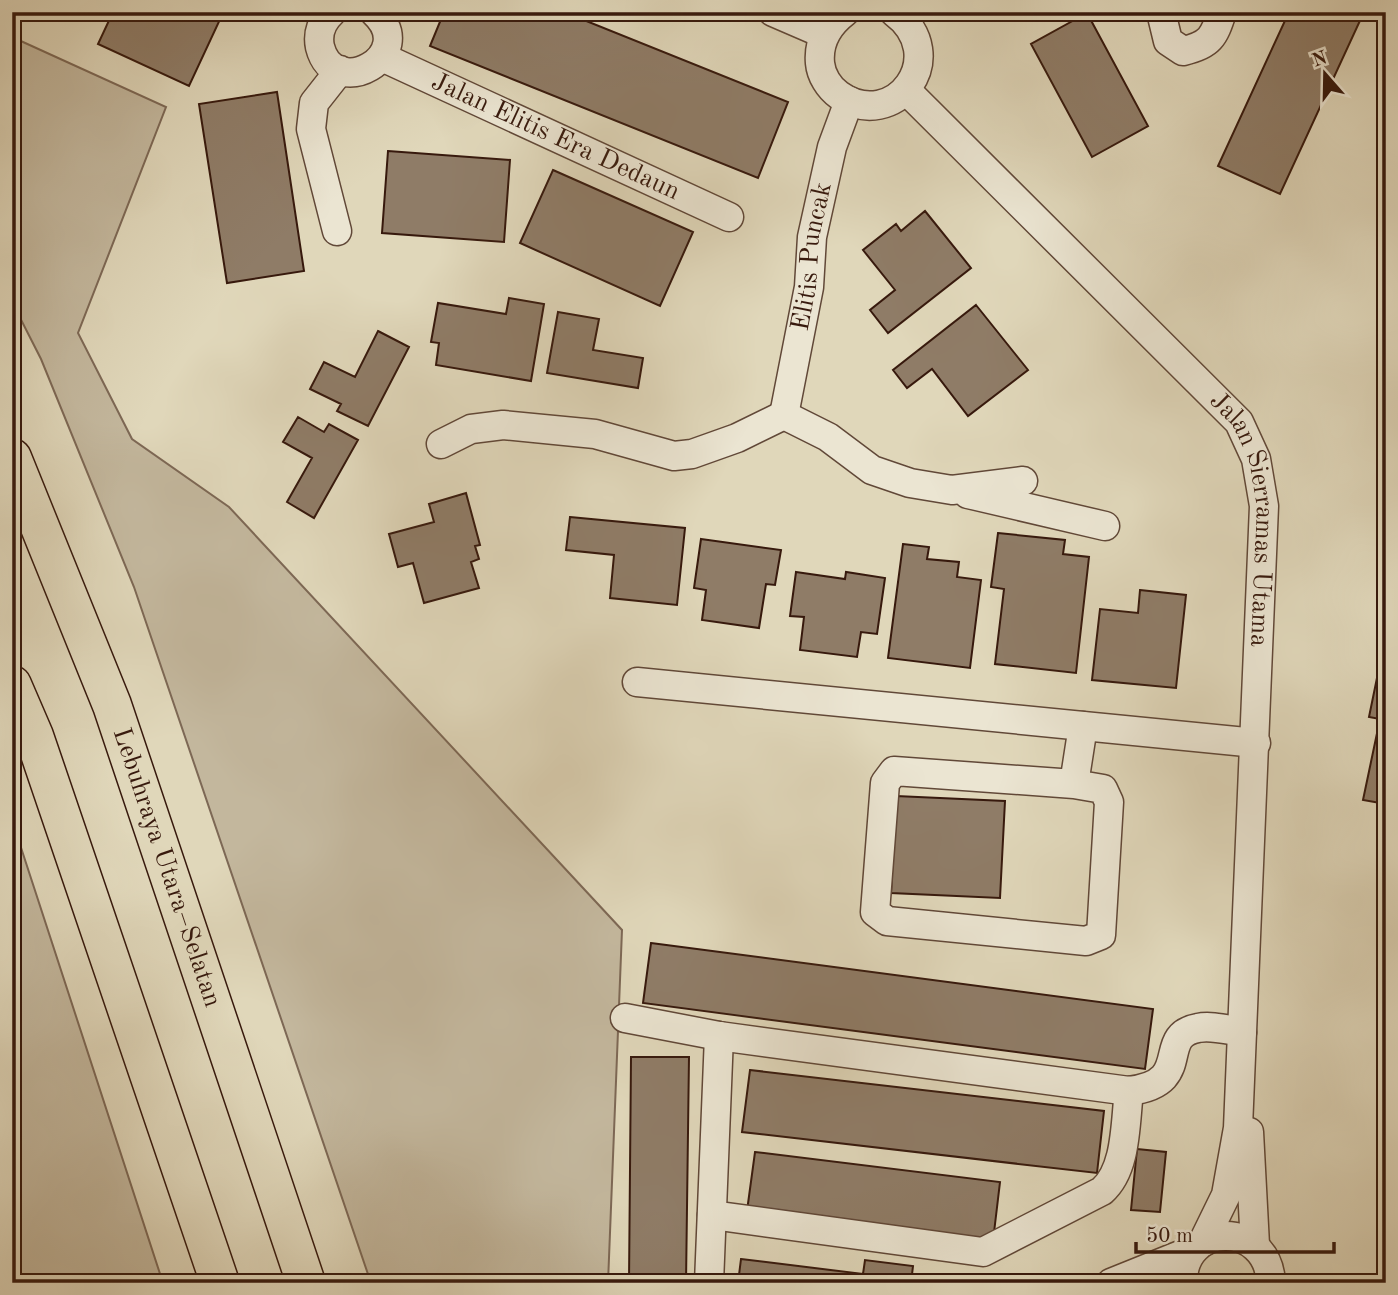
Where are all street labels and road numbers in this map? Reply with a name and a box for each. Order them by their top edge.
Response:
street label: Jalan Elitis Era Dedaun [427,69,684,205]
street label: Elitis Puncak [788,180,837,333]
street label: Jalan Sierramas Utama [1204,387,1277,648]
street label: Lebuhraya Utara–Selatan [108,725,225,1011]

